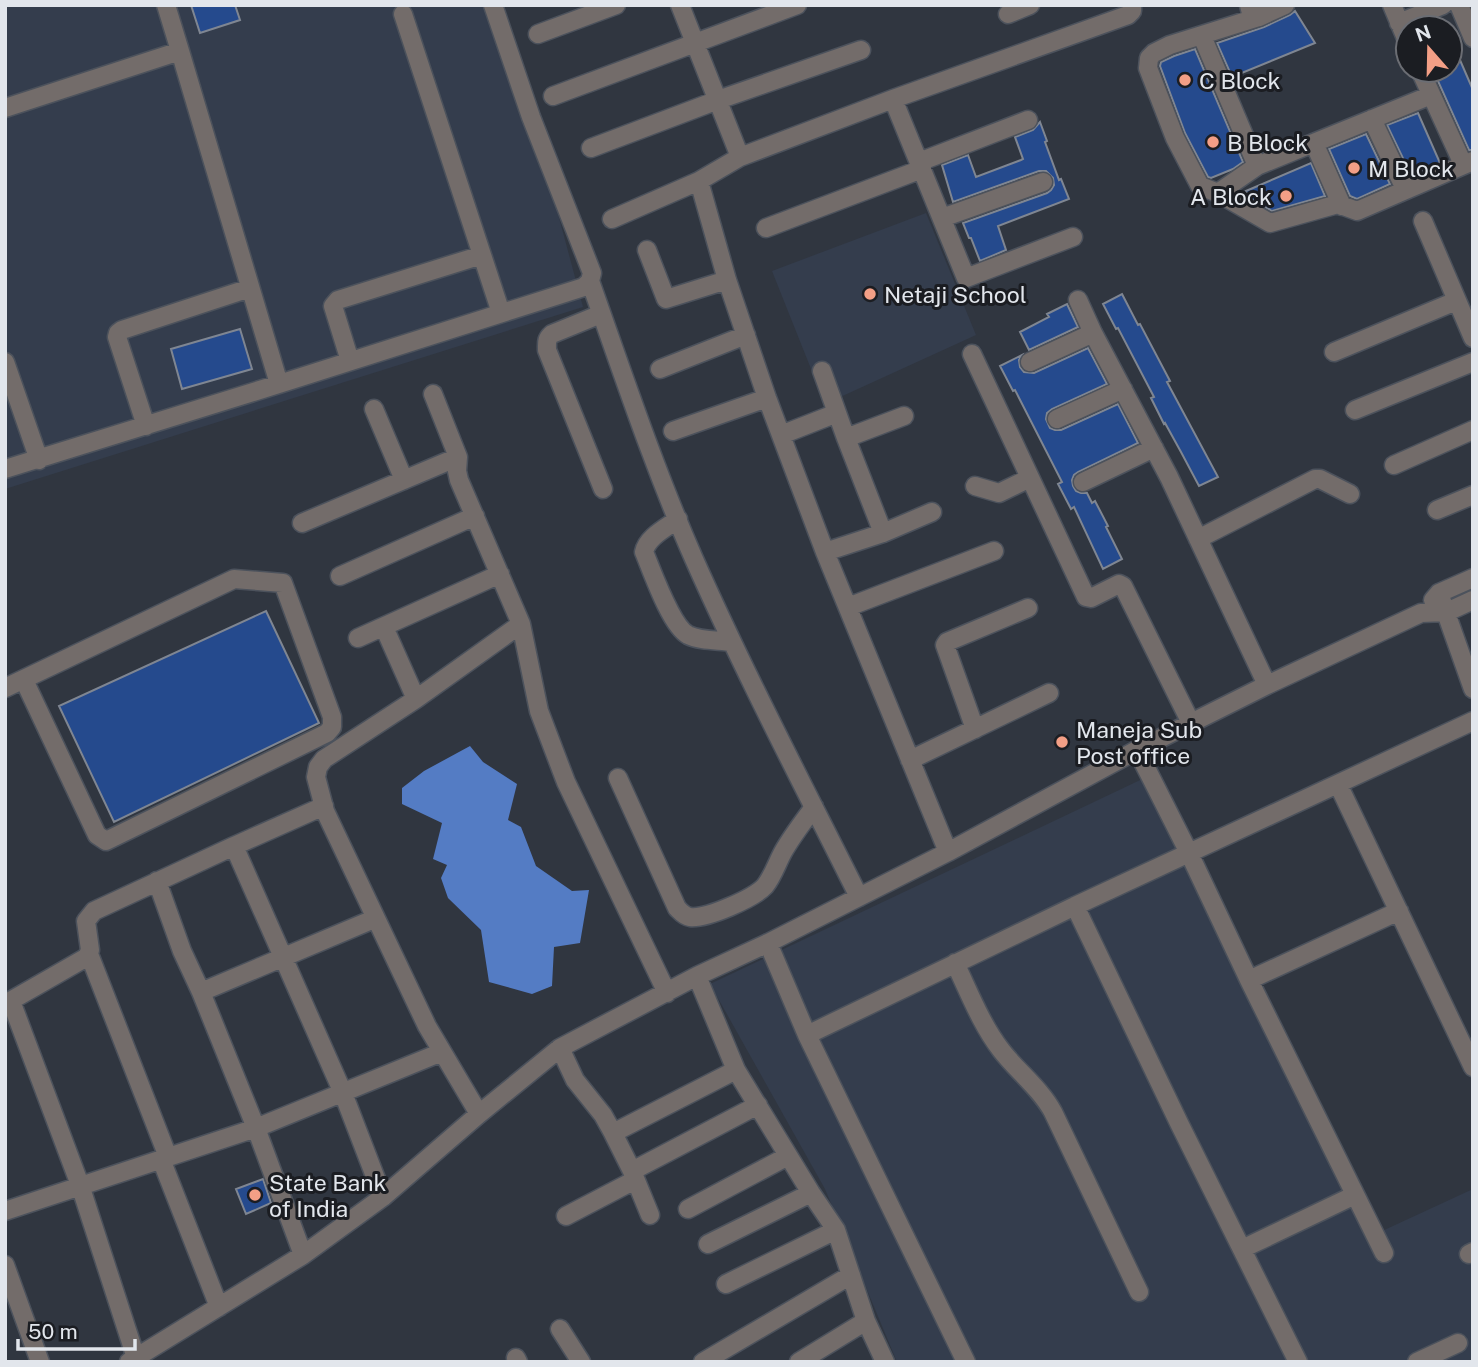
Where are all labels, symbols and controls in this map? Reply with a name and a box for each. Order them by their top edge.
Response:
north arrow [1394,14,1464,84]
text: N [1412,20,1434,46]
place label: C Block [1199,67,1281,94]
marker: C Block [1177,72,1193,88]
place label: B Block [1227,129,1308,156]
marker: B Block [1205,134,1221,150]
place label: M Block [1368,155,1454,182]
marker: M Block [1346,160,1362,176]
place label: A Block [1190,183,1272,210]
marker: A Block [1278,188,1294,204]
place label: Netaji School [884,281,1027,308]
marker: Netaji School [862,286,878,302]
place label: Maneja Sub Post office [1076,716,1202,769]
marker: Maneja Sub Post office [1054,734,1070,750]
place label: State Bank of India [269,1169,387,1222]
marker: State Bank of India [247,1187,263,1203]
scale bar [18,1308,135,1352]
text: 50 m [28,1319,78,1344]

